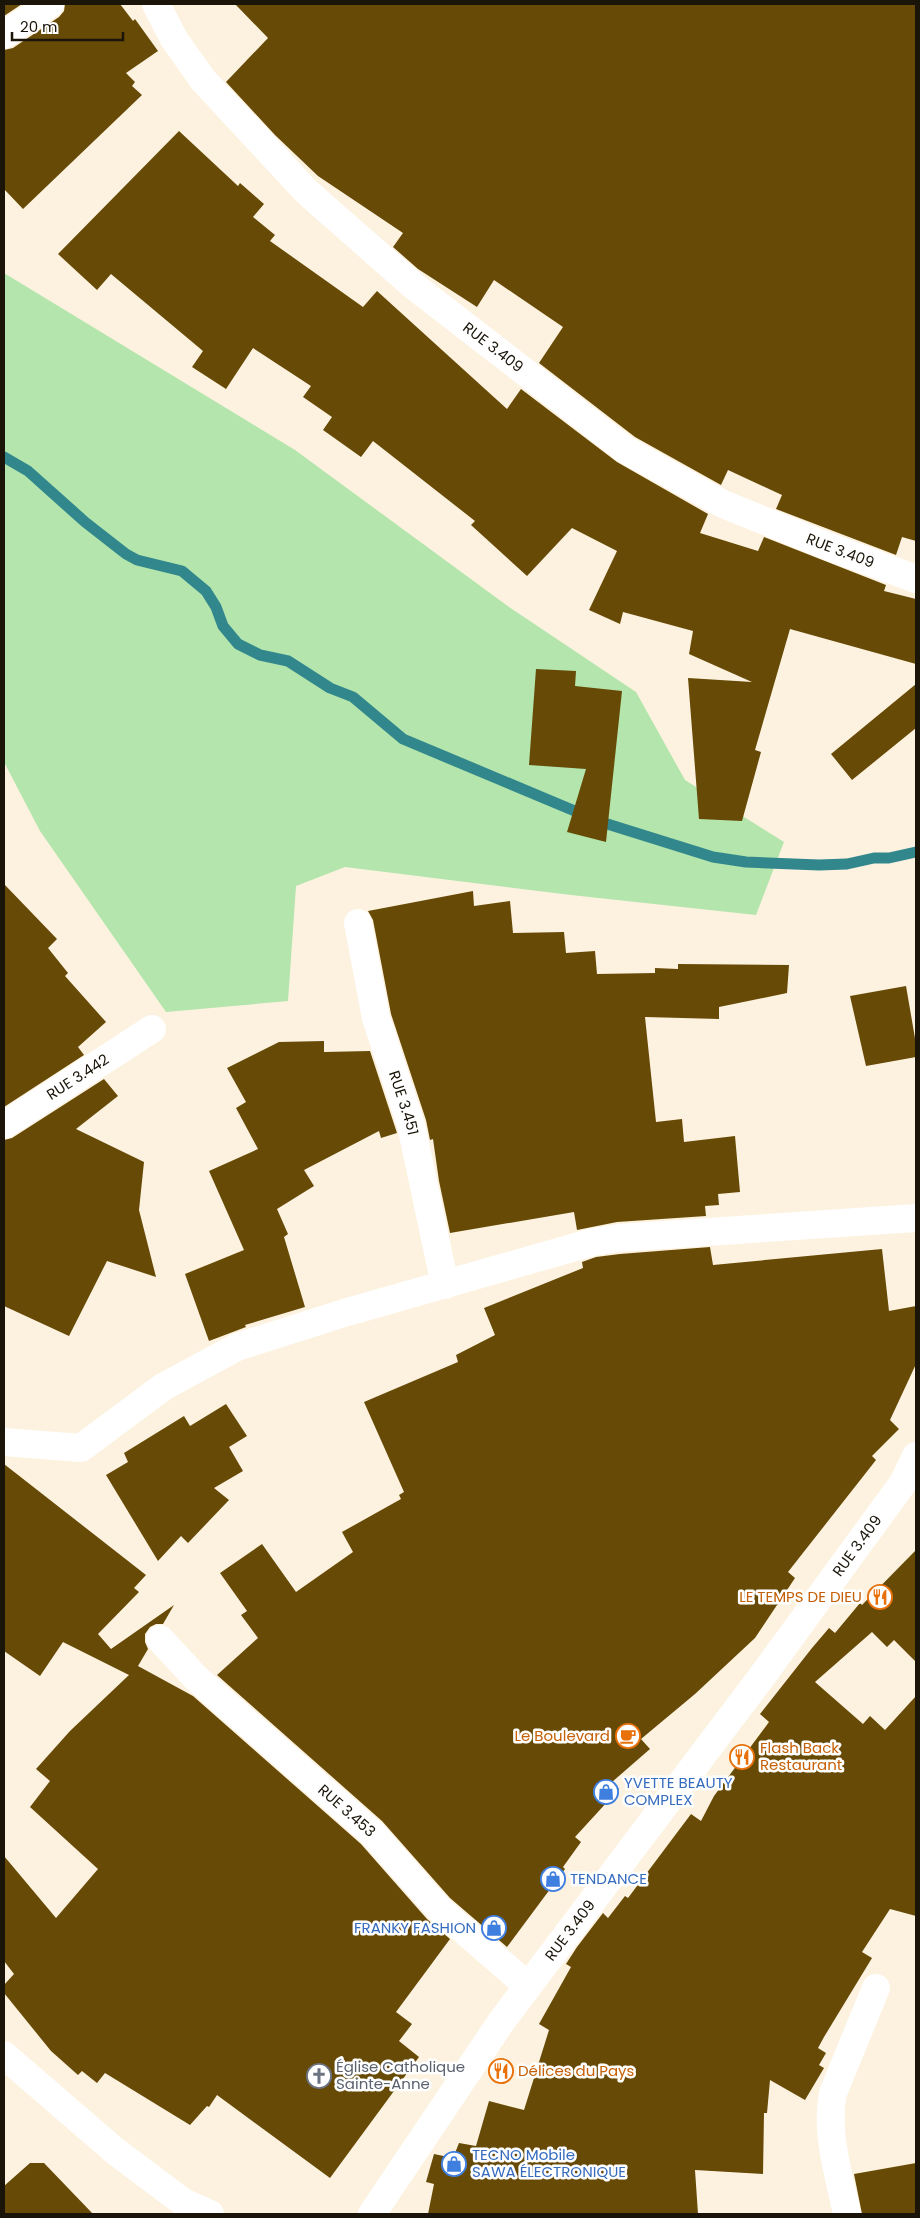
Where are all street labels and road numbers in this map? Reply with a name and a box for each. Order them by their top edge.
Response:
street label: RUE 3.409 [459,317,528,377]
street label: RUE 3.409 [803,528,877,573]
street label: RUE 3.442 [42,1049,113,1105]
street label: RUE 3.451 [384,1068,424,1137]
street label: RUE 3.409 [827,1511,886,1580]
street label: RUE 3.453 [314,1779,381,1842]
street label: RUE 3.409 [540,1895,600,1965]

